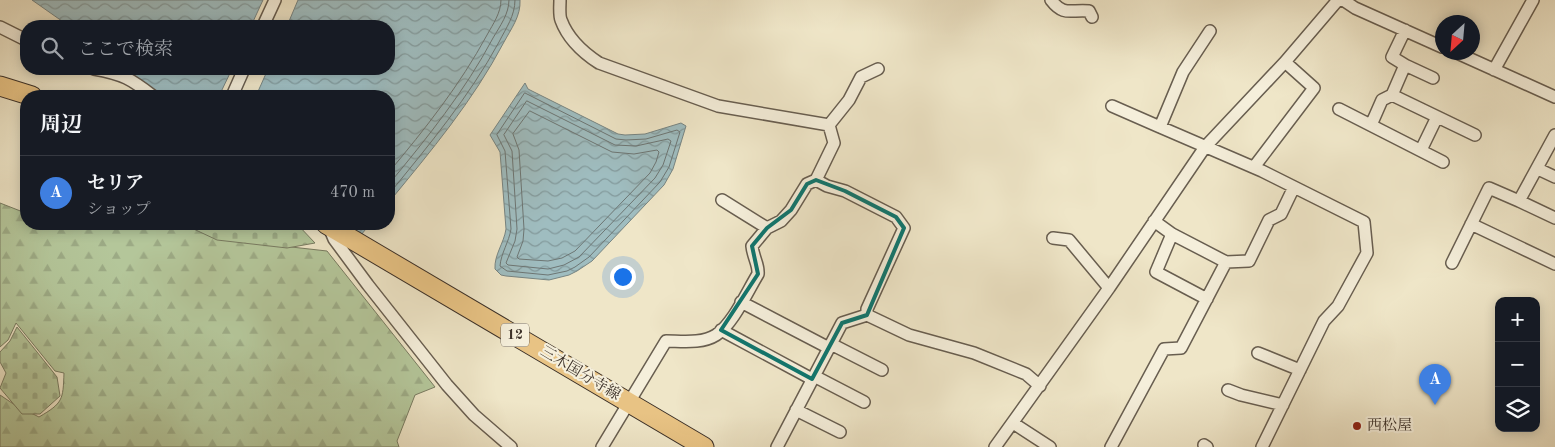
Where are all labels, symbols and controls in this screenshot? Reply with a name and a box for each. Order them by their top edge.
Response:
north arrow [1435,15,1480,60]
search box [20,20,395,75]
icon: search [38,34,66,62]
text: ここで検索 [78,41,173,60]
text: 周辺 [40,115,82,136]
text: セリア [87,175,144,194]
text: A [50,185,62,201]
text: 470 m [330,185,375,201]
text: ショップ [87,202,151,218]
your location [610,264,636,290]
map controls [1495,297,1540,432]
button: + [1495,297,1540,342]
road number: 12 [501,324,529,346]
button: − [1495,342,1540,387]
street label: 三木国分寺線 [538,343,623,404]
pin: A [1419,364,1451,405]
button: layers [1495,387,1540,432]
place label: 西松屋 [1367,417,1412,434]
marker: 西松屋 [1351,420,1363,432]

